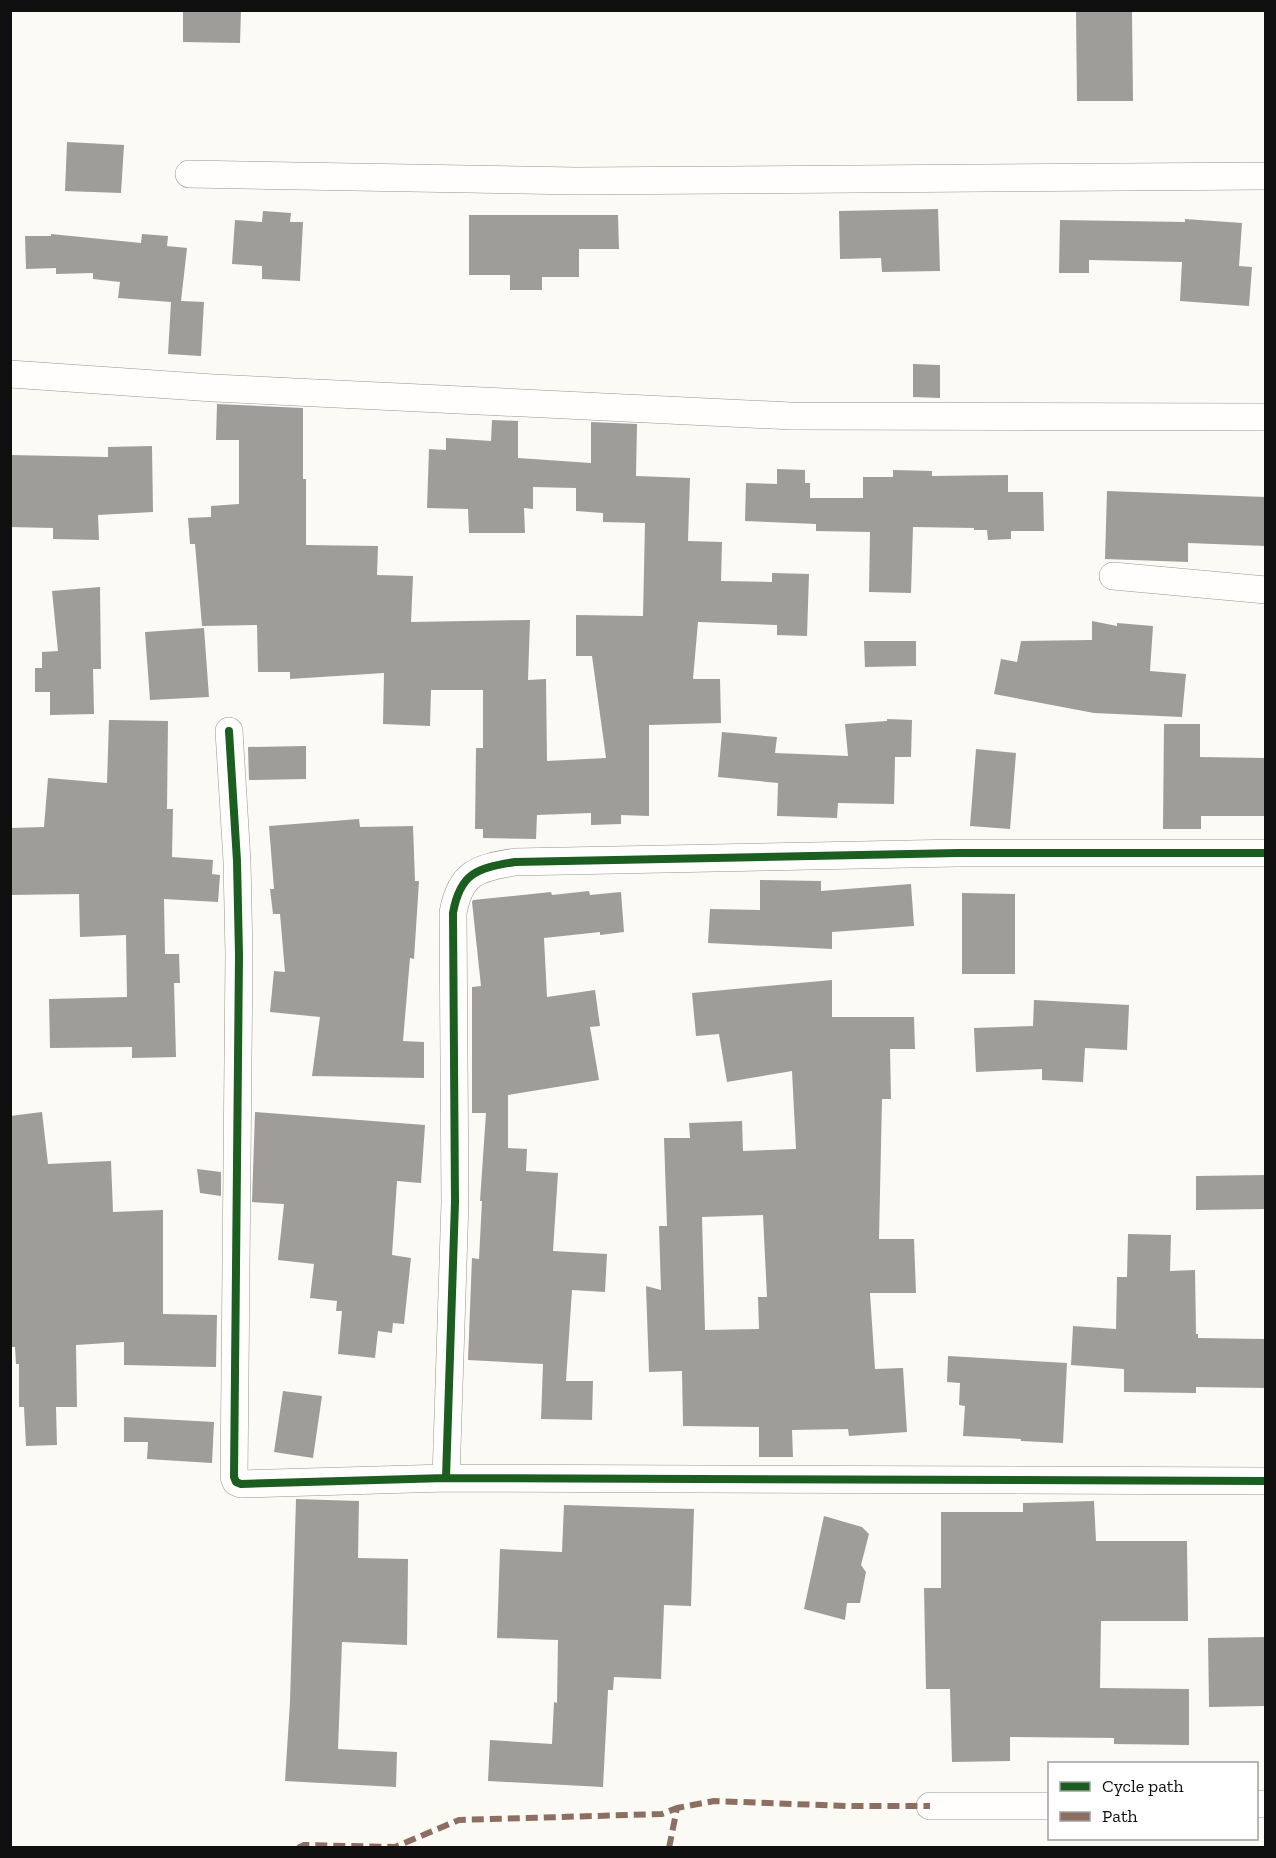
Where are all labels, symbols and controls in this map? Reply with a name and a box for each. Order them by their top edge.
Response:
legend [1048,1762,1258,1840]
text: Cycle path [1102,1775,1184,1797]
text: Path [1102,1805,1138,1827]

